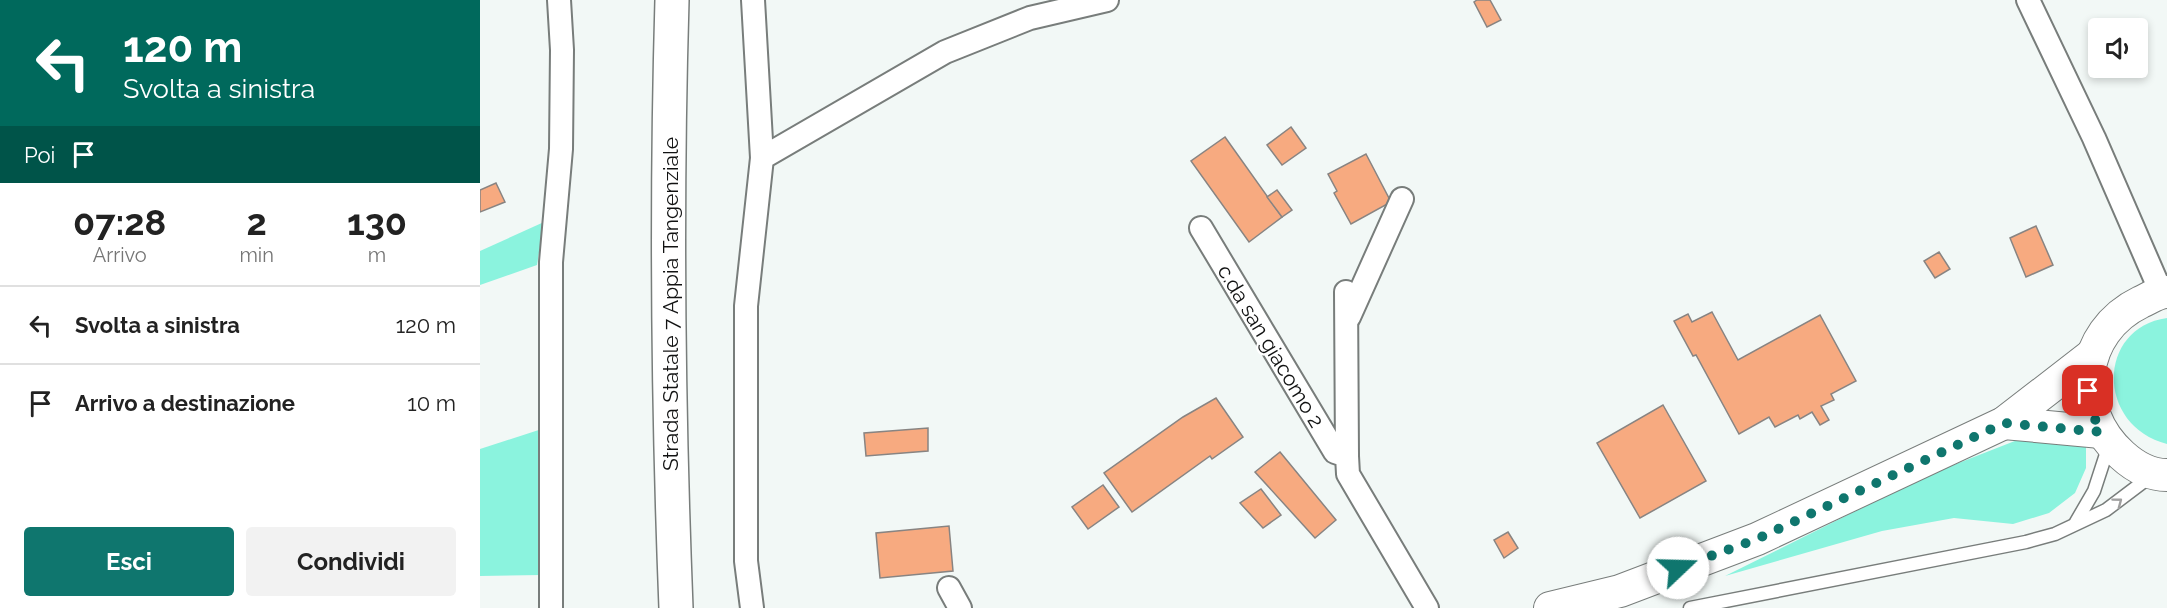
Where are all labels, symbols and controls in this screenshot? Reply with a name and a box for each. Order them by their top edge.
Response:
map controls [2088,18,2148,78]
button: sound [2088,18,2148,78]
text: 120 m [123,23,242,72]
icon: left [24,24,102,102]
text: Svolta a sinistra [123,73,315,104]
street label: Strada Statale 7 Appia Tangenziale [658,137,683,471]
icon: arrive [67,138,100,171]
text: Poi [24,142,55,168]
text: 07:28 [73,201,166,243]
text: 2 [246,201,267,243]
text: 130 [347,201,407,243]
text: Arrivo [93,243,147,267]
text: min [239,243,274,267]
text: m [368,243,386,267]
street label: c.da san giacomo 2 [1212,260,1330,432]
icon: left [24,309,57,342]
text: Svolta a sinistra [75,312,240,338]
text: 120 m [396,312,456,338]
pin [2062,365,2113,416]
icon: arrive [2071,374,2104,407]
icon: arrive [24,387,57,420]
text: Arrivo a destinazione [75,390,295,416]
text: 10 m [407,390,456,416]
one-way arrow [2111,498,2122,509]
button: Esci [24,527,234,596]
button: Condividi [246,527,456,596]
position arrow [1646,536,1710,600]

